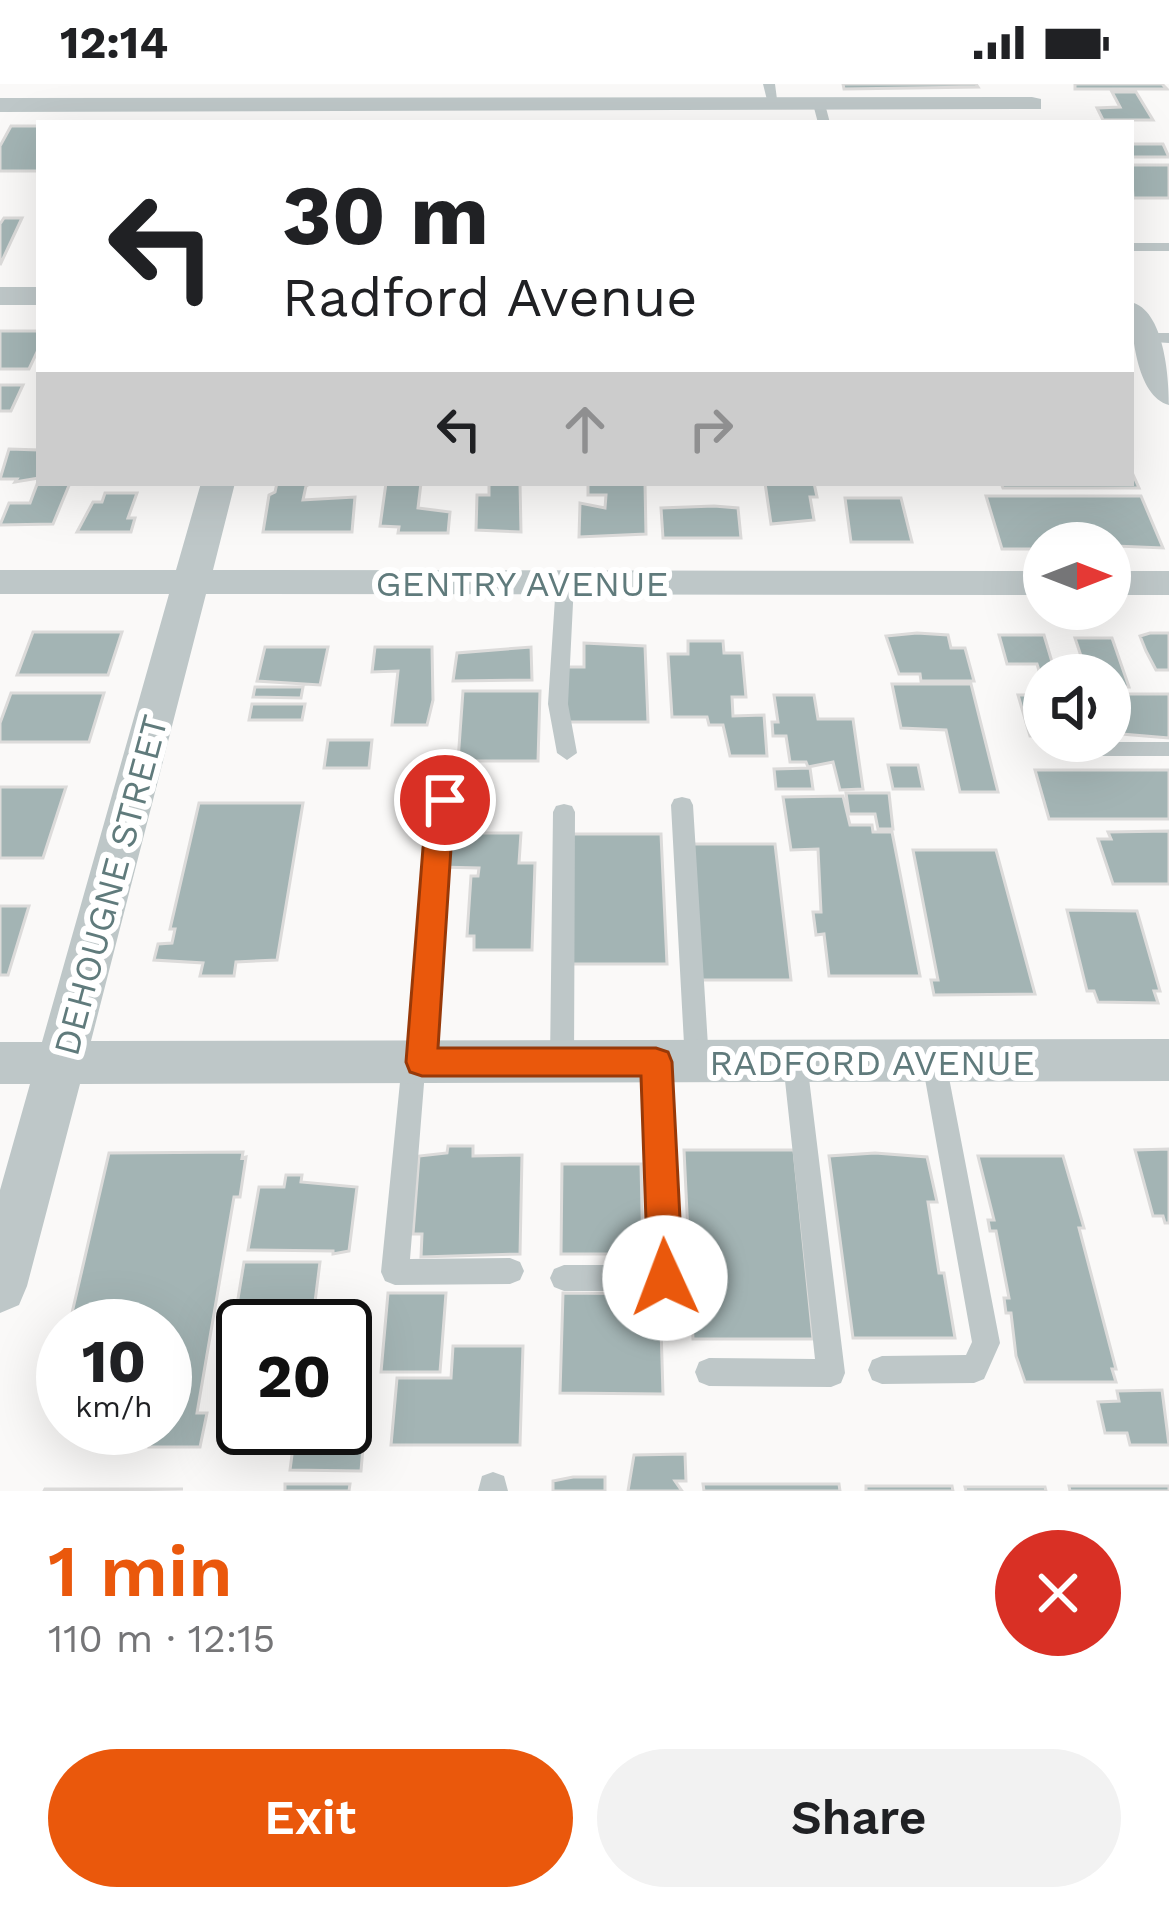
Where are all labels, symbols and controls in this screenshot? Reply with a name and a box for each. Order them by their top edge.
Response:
text: 12:14 [60,16,168,69]
text: 30 m [282,166,489,264]
icon: left [84,168,240,324]
text: Radford Avenue [282,266,697,329]
icon: left [426,396,492,462]
icon: ahead [552,396,618,462]
icon: right [678,396,744,462]
north arrow [1023,522,1131,630]
map controls [1023,522,1131,762]
street label: GENTRY AVENUE [375,563,669,605]
button: sound [1023,654,1131,762]
street label: DEHOUGNE STREET [45,710,177,1060]
pin [394,749,496,851]
icon: arrive [412,767,478,833]
street label: RADFORD AVENUE [709,1042,1035,1084]
position arrow [602,1215,728,1341]
speed limit sign: 20 [216,1299,372,1455]
text: 10 [82,1326,146,1397]
text: km/h [75,1389,153,1424]
text: 1 min [48,1529,233,1613]
button: close [995,1530,1121,1656]
text: 110 m · 12:15 [48,1616,275,1661]
button: Exit [48,1749,573,1887]
button: Share [597,1749,1121,1887]

